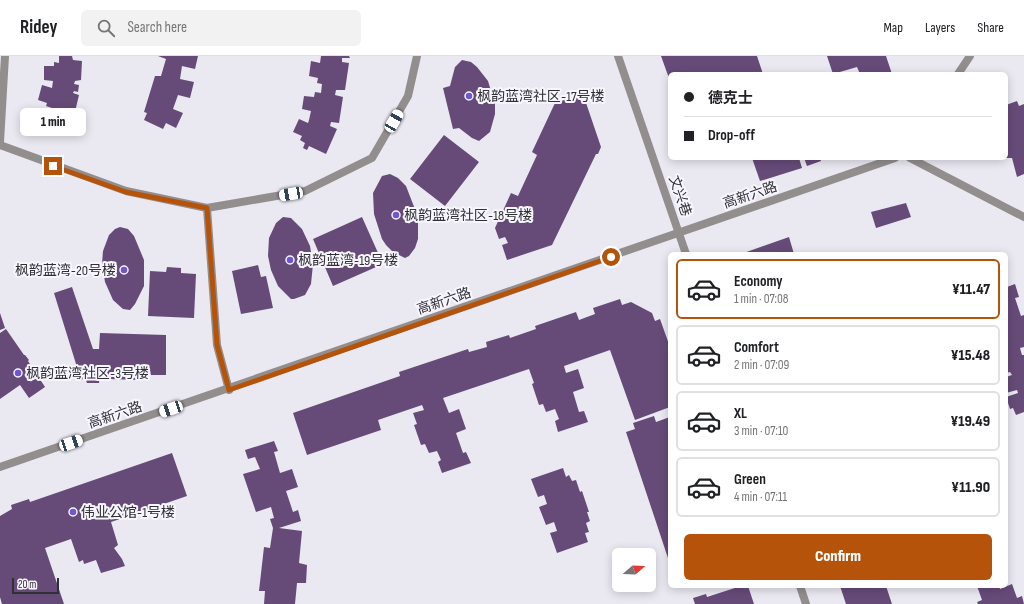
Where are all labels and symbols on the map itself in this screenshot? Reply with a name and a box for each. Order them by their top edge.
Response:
place label: 枫韵蓝湾社区-17号楼 [477,88,605,105]
marker: 枫韵蓝湾社区-17号楼 [464,91,474,101]
callout: 1 min [20,108,86,136]
car [383,108,405,134]
route end [44,157,62,175]
street label: 文兴巷 [665,173,695,219]
street label: 高新六路 [721,178,779,212]
car [278,186,304,202]
place label: 枫韵蓝湾社区-18号楼 [404,207,532,224]
marker: 枫韵蓝湾社区-18号楼 [391,210,401,220]
route start [602,248,620,266]
place label: 枫韵蓝湾-19号楼 [298,252,398,269]
marker: 枫韵蓝湾-19号楼 [285,255,295,265]
place label: 枫韵蓝湾-20号楼 [15,262,116,279]
marker: 枫韵蓝湾-20号楼 [119,265,129,275]
street label: 高新六路 [415,284,473,318]
place label: 枫韵蓝湾社区-3号楼 [26,365,149,382]
marker: 枫韵蓝湾社区-3号楼 [13,368,23,378]
street label: 高新六路 [86,398,144,432]
car [158,399,184,419]
car [58,433,84,453]
place label: 伟业公馆-1号楼 [81,504,175,521]
marker: 伟业公馆-1号楼 [68,507,78,517]
north arrow [612,548,656,592]
scale bar [12,576,59,595]

